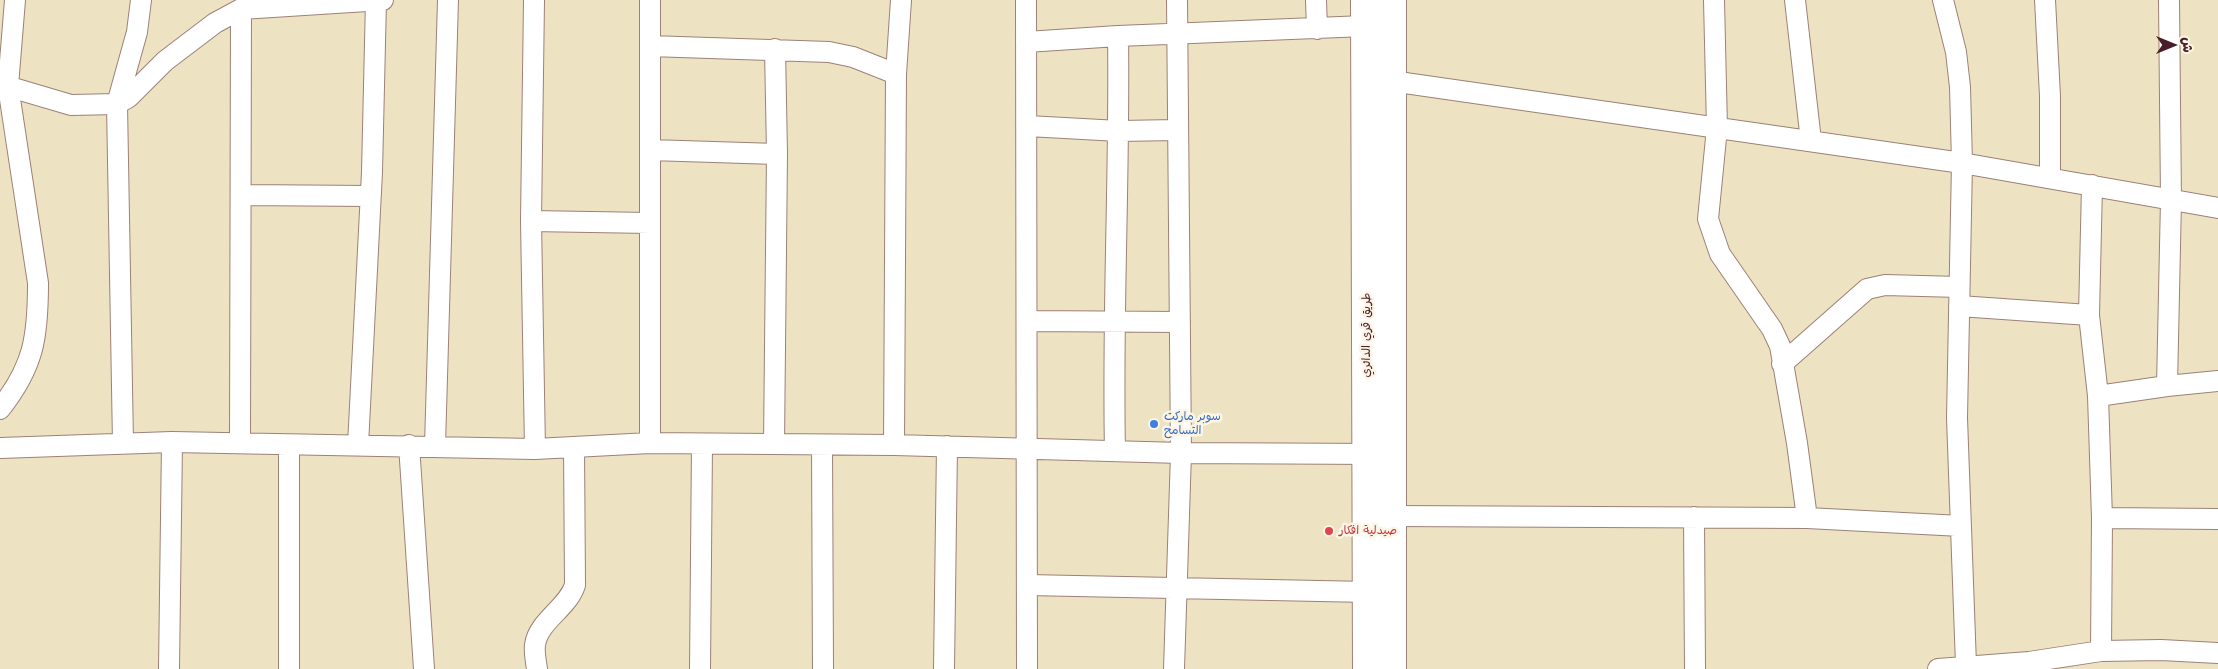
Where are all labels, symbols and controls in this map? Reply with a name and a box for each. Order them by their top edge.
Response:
north arrow [2148,20,2198,70]
text: ش [2179,37,2197,53]
street label: طريق قري الدائري [1360,293,1374,377]
place label: سوبر ماركت التسامح [1164,410,1221,438]
marker: سوبر ماركت التسامح [1148,418,1160,430]
place label: صيدلية افكار [1339,524,1397,538]
marker: صيدلية افكار [1323,525,1335,537]

